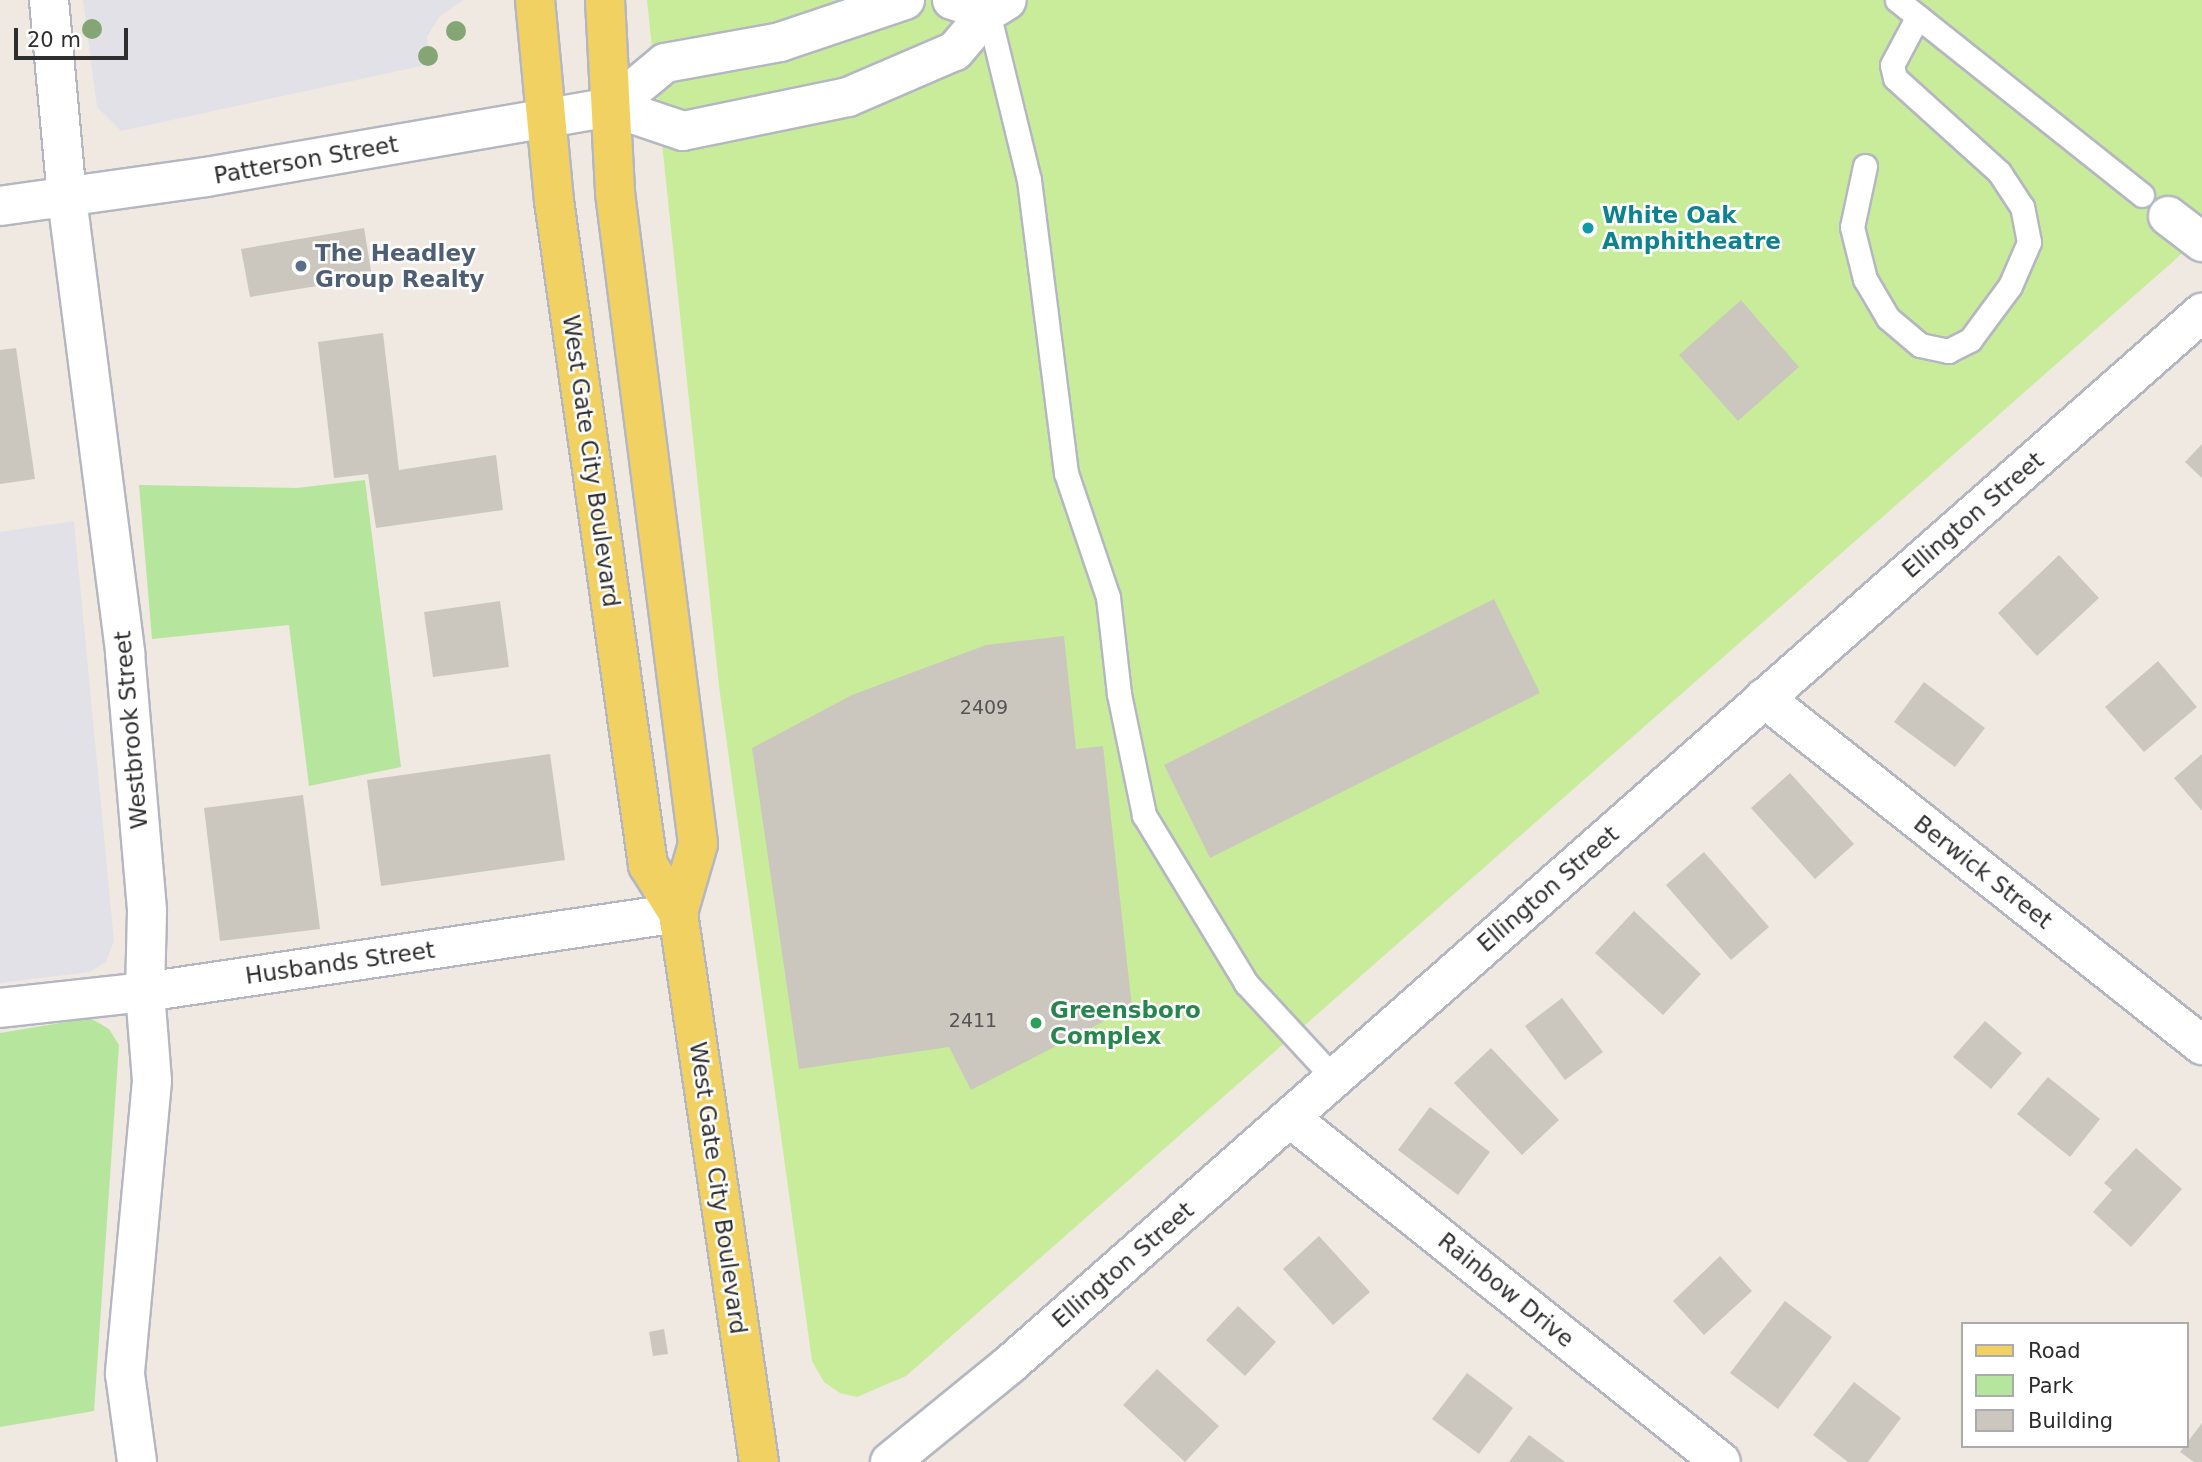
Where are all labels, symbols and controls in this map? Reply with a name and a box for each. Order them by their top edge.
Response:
scale bar [18,14,131,58]
text: 20 m [27,28,81,52]
street label: Patterson Street [212,130,400,190]
place label: White Oak Amphitheatre [1602,201,1781,255]
marker: White Oak Amphitheatre [1580,220,1596,236]
place label: The Headley Group Realty [315,239,485,293]
marker: The Headley Group Realty [293,258,309,274]
street label: West Gate City Boulevard [557,313,625,609]
street label: Ellington Street [1897,446,2049,584]
street label: Westbrook Street [109,630,153,830]
house number: 2409 [960,697,1008,719]
street label: Berwick Street [1908,809,2058,935]
street label: Ellington Street [1472,820,1624,958]
street label: Husbands Street [244,936,436,990]
place label: Greensboro Complex [1050,996,1201,1050]
house number: 2411 [949,1010,997,1032]
marker: Greensboro Complex [1028,1015,1044,1031]
street label: West Gate City Boulevard [684,1040,752,1336]
street label: Ellington Street [1047,1196,1199,1334]
street label: Rainbow Drive [1433,1227,1579,1353]
legend [1960,1322,2188,1448]
text: Road [2028,1339,2081,1363]
text: Park [2028,1374,2073,1398]
text: Building [2028,1409,2113,1433]

